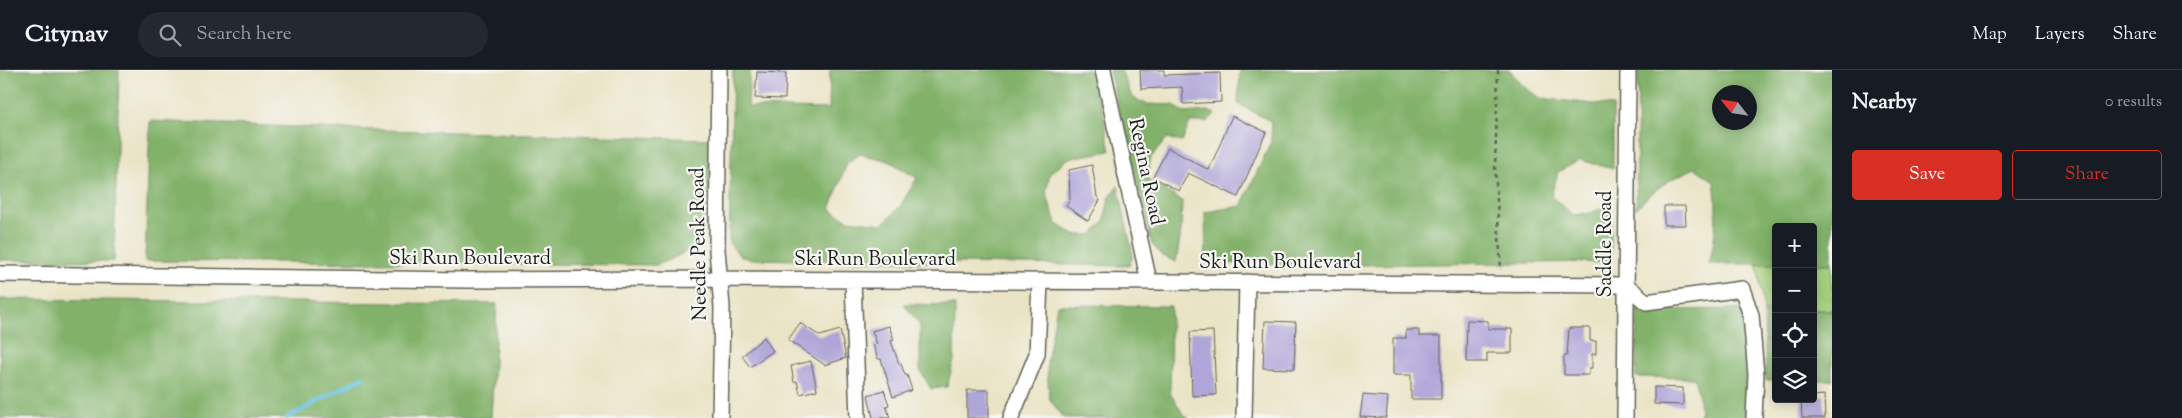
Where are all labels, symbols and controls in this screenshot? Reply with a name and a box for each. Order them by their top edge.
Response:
search box [138,12,488,57]
text: Citynav [25,18,108,52]
icon: search [156,21,184,49]
text: Search here [196,21,292,48]
text: Map [1972,22,2007,48]
text: Layers [2035,22,2085,48]
text: Share [2113,22,2157,48]
north arrow [1712,85,1757,130]
text: Nearby [1852,88,1917,118]
text: 0 results [2105,91,2162,114]
street label: Regina Road [1120,116,1170,228]
button: Save [1852,150,2002,200]
button: Share [2012,150,2162,200]
street label: Needle Peak Road [684,167,716,321]
street label: Saddle Road [1592,190,1621,298]
map controls [1772,223,1817,403]
button: + [1772,223,1817,268]
street label: Ski Run Boulevard [389,245,551,274]
street label: Ski Run Boulevard [794,246,956,275]
street label: Ski Run Boulevard [1199,249,1361,278]
button: − [1772,268,1817,313]
button: locate [1772,313,1817,358]
button: layers [1772,358,1817,403]

